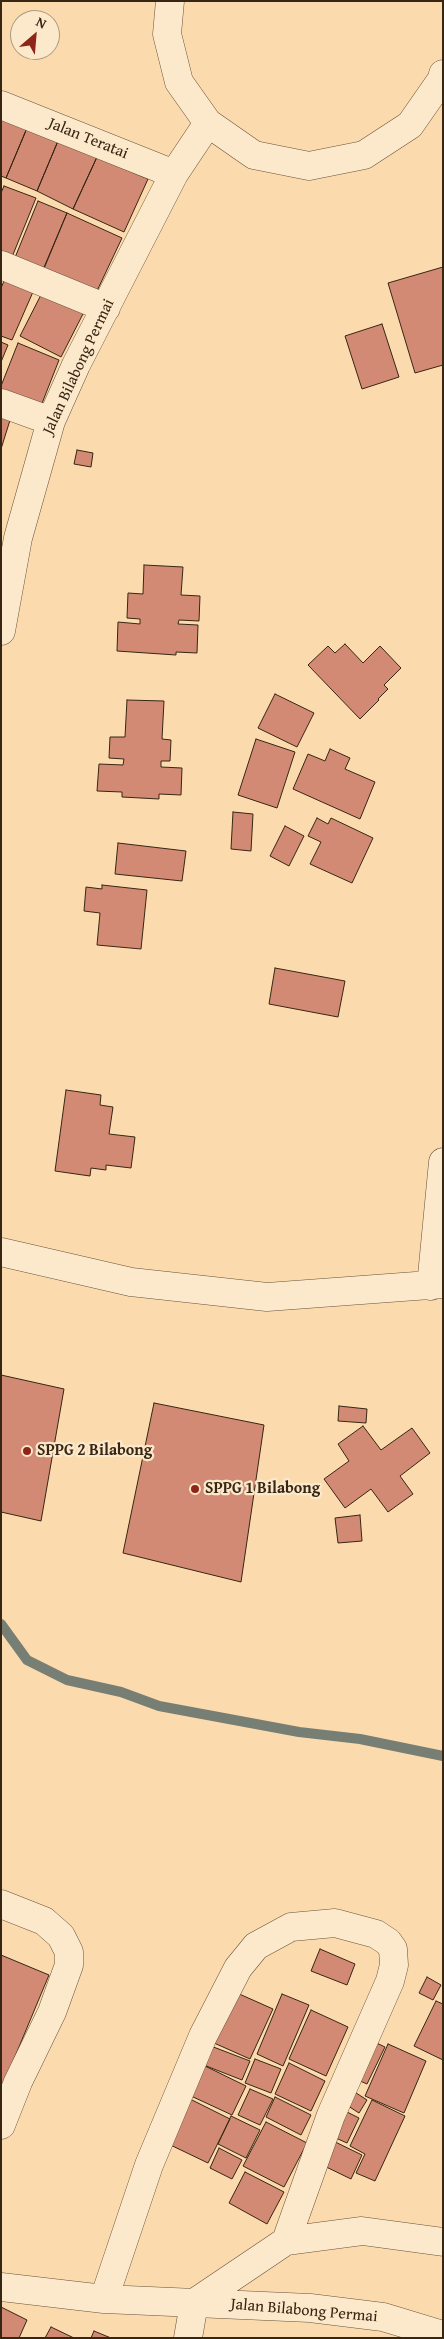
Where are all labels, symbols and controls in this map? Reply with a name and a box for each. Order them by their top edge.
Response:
north arrow [10,10,60,60]
text: N [33,11,50,34]
street label: Jalan Teratai [45,114,131,164]
street label: Jalan Bilabong Permai [39,296,119,438]
place label: SPPG 2 Bilabong [37,1441,152,1461]
marker: SPPG 2 Bilabong [21,1445,33,1457]
place label: SPPG 1 Bilabong [205,1479,320,1499]
marker: SPPG 1 Bilabong [189,1483,201,1495]
street label: Jalan Bilabong Permai [230,2295,378,2327]

